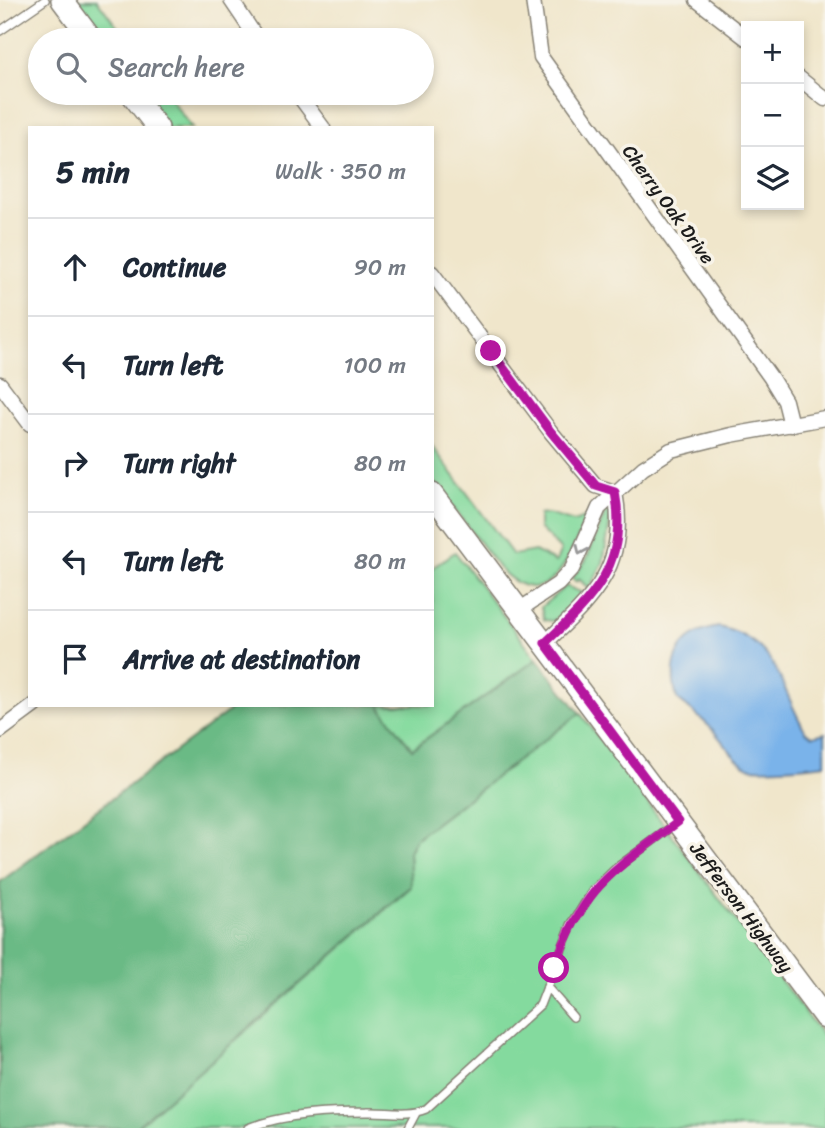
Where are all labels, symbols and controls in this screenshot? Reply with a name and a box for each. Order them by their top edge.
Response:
map controls [741,21,804,210]
button: + [741,21,804,84]
search box [28,28,434,105]
text: Search here [108,44,245,90]
icon: search [52,48,90,86]
button: − [741,84,804,147]
street label: Cherry Oak Drive [614,137,724,272]
text: 5 min [56,145,130,199]
button: layers [741,147,804,210]
text: Walk · 350 m [275,151,406,192]
text: Continue [123,244,226,290]
text: 90 m [354,247,406,288]
icon: ahead [56,248,94,286]
route end [475,335,506,366]
text: Turn left [123,342,223,388]
text: 100 m [343,345,406,386]
icon: left [56,346,94,384]
text: Turn right [123,440,236,486]
text: 80 m [354,443,406,484]
icon: right [56,444,94,482]
text: Turn left [123,538,223,584]
text: 80 m [354,541,406,582]
icon: left [56,542,94,580]
one-way arrow [575,543,589,555]
text: Arrive at destination [123,636,360,682]
icon: arrive [56,640,94,678]
street label: Jefferson Highway [681,834,802,980]
route start [538,952,569,983]

